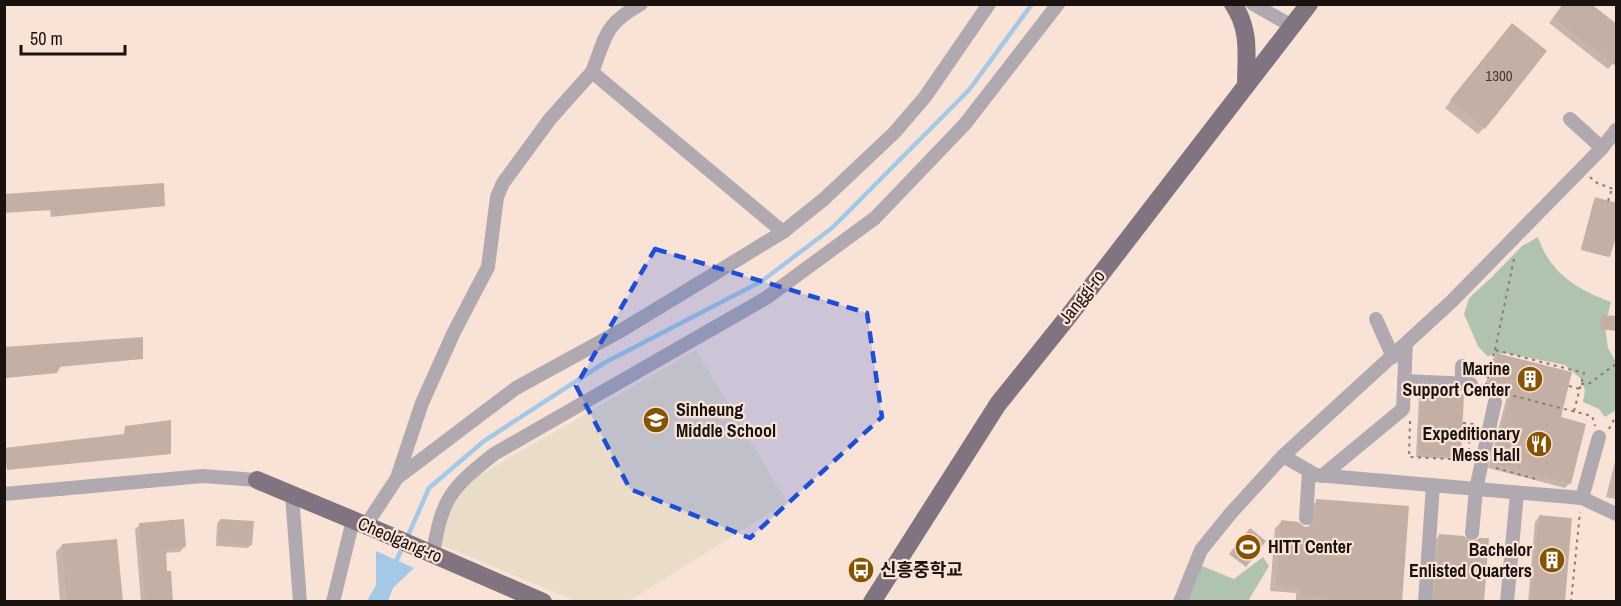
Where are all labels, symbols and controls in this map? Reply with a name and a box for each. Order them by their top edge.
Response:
scale bar [21,18,124,56]
text: 50 m [30,26,63,51]
house number: 1300 [1485,65,1513,86]
street label: Janggi-ro [1053,264,1111,329]
place label: Marine Support Center [1403,356,1510,402]
building icon: Marine Support Center [1515,364,1545,394]
place label: Sinheung Middle School [676,397,776,443]
school or university icon: Sinheung Middle School [641,405,671,435]
place label: Expeditionary Mess Hall [1422,421,1521,467]
restaurant icon: Expeditionary Mess Hall [1524,429,1554,459]
street label: Cheolgang-ro [354,511,446,569]
sports icon: HITT Center [1233,532,1263,562]
place label: HITT Center [1268,534,1352,559]
place label: Bachelor Enlisted Quarters [1409,537,1532,583]
building icon: Bachelor Enlisted Quarters [1537,545,1567,575]
bus stop icon: 신흥중학교 [846,555,876,585]
place label: 신흥중학교 [880,557,963,582]

